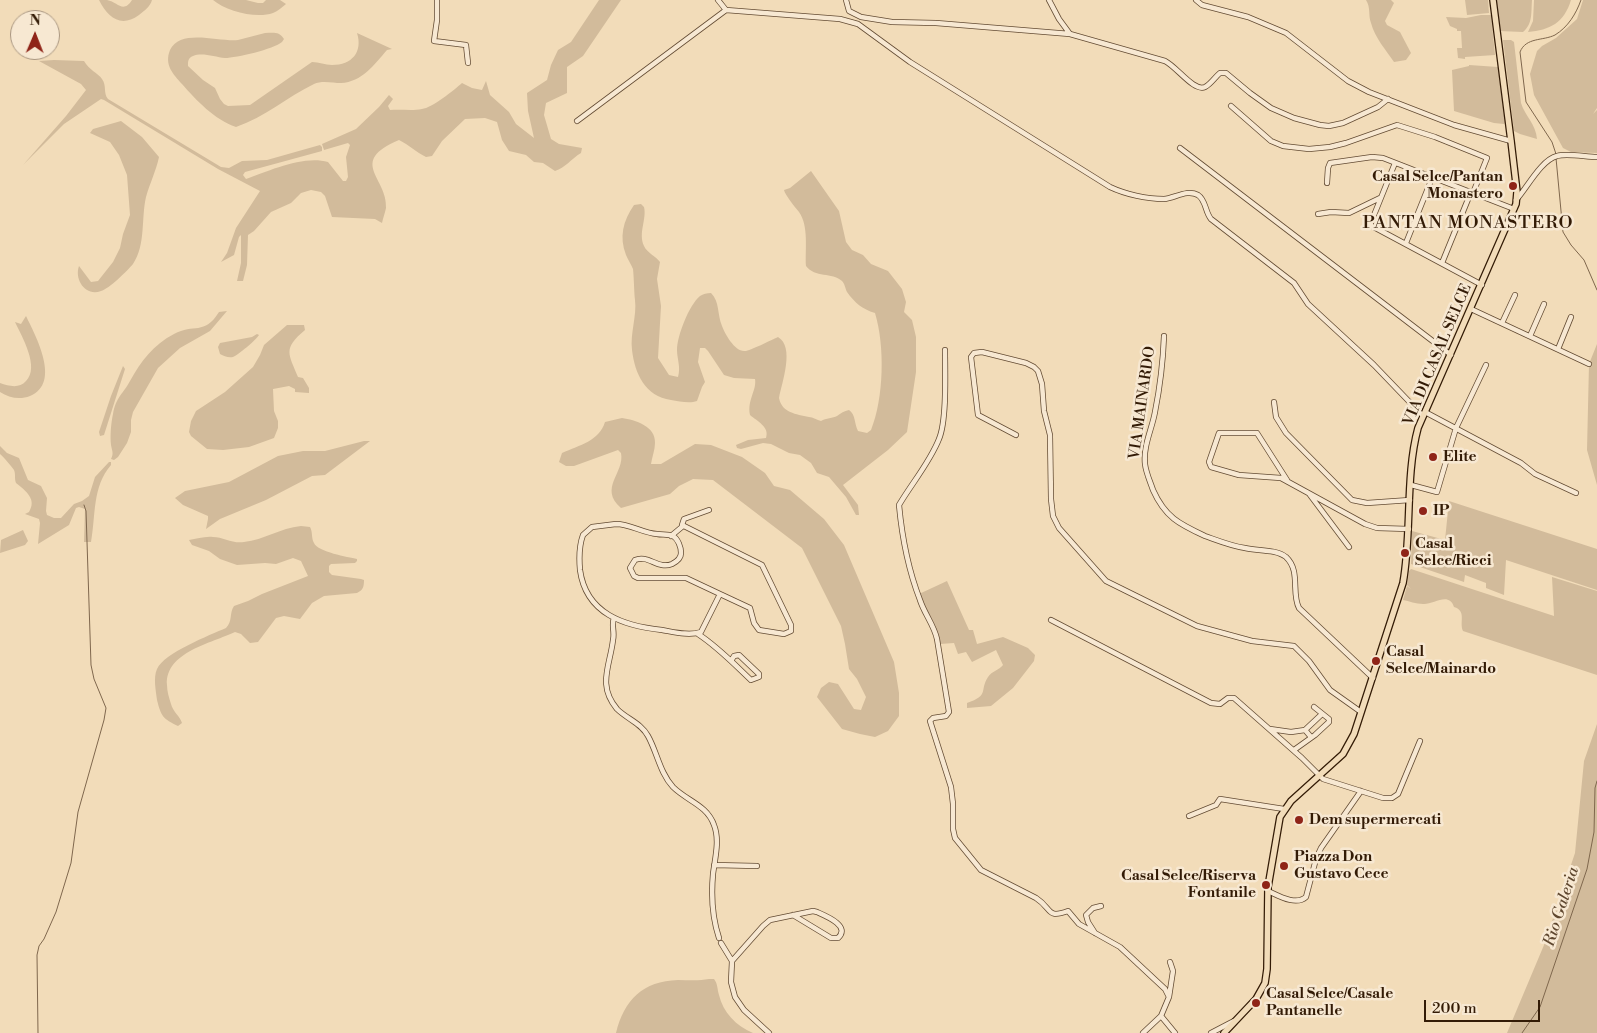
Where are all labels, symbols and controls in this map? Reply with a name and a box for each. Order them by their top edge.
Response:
north arrow [10,10,60,60]
text: N [30,12,41,30]
place label: Casal Selce/Pantan Monastero [1372,168,1503,203]
marker: Casal Selce/Pantan Monastero [1507,180,1519,192]
district label: PANTAN MONASTERO [1360,213,1576,235]
street label: VIA DI CASAL SELCE [1400,281,1476,429]
street label: VIA MAINARDO [1126,345,1160,461]
place label: Elite [1443,448,1477,466]
marker: Elite [1427,451,1439,463]
place label: IP [1433,502,1449,520]
marker: IP [1417,505,1429,517]
place label: Casal Selce/Ricci [1415,535,1491,570]
marker: Casal Selce/Ricci [1399,547,1411,559]
place label: Casal Selce/Mainardo [1386,643,1496,678]
marker: Casal Selce/Mainardo [1370,655,1382,667]
place label: Dem supermercati [1309,811,1441,829]
marker: Dem supermercati [1293,814,1305,826]
place label: Piazza Don Gustavo Cece [1294,848,1388,883]
marker: Piazza Don Gustavo Cece [1278,860,1290,872]
water label: Rio Galeria [1540,865,1584,949]
place label: Casal Selce/Riserva Fontanile [1121,867,1256,902]
marker: Casal Selce/Riserva Fontanile [1260,879,1272,891]
place label: Casal Selce/Casale Pantanelle [1266,985,1393,1020]
scale bar [1427,990,1543,1022]
marker: Casal Selce/Casale Pantanelle [1250,997,1262,1009]
text: 200 m [1432,999,1477,1018]

